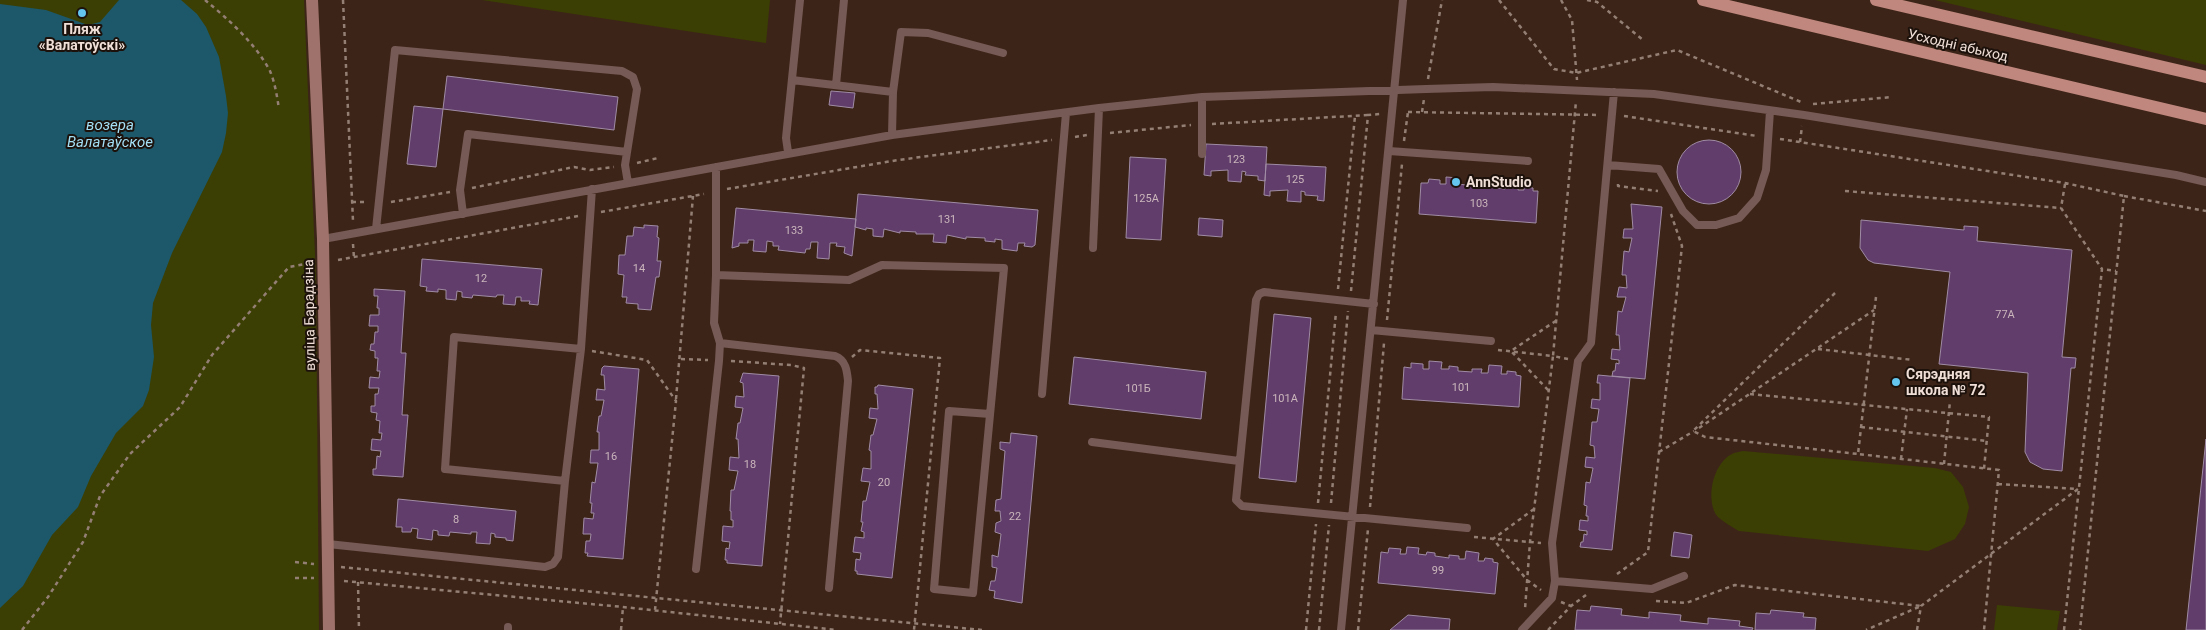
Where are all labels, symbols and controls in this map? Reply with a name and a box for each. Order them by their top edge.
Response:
marker: Пляж «Валатоўскі» [76,7,88,19]
place label: Пляж «Валатоўскі» [39,21,125,53]
street label: Усходні абыход [1906,26,2010,64]
water label: возера Валатаўское [67,116,153,151]
house number: 123 [1227,153,1245,166]
house number: 125 [1286,173,1304,186]
place label: AnnStudio [1466,174,1532,190]
marker: AnnStudio [1450,176,1462,188]
house number: 125А [1133,192,1160,205]
house number: 103 [1470,197,1488,210]
house number: 131 [938,213,956,226]
house number: 133 [785,224,803,237]
street label: вуліца Барадзіна [300,259,318,371]
house number: 14 [633,262,645,275]
house number: 12 [475,272,487,285]
house number: 77А [1995,308,2016,321]
place label: Сярэдняя школа № 72 [1906,366,1986,398]
marker: Сярэдняя школа № 72 [1890,376,1902,388]
house number: 101 [1452,381,1470,394]
house number: 101Б [1125,382,1151,395]
house number: 101А [1272,392,1299,405]
house number: 16 [605,450,617,463]
house number: 18 [744,458,756,471]
house number: 20 [878,476,890,489]
house number: 22 [1009,510,1021,523]
house number: 8 [453,513,459,526]
house number: 99 [1432,564,1444,577]

